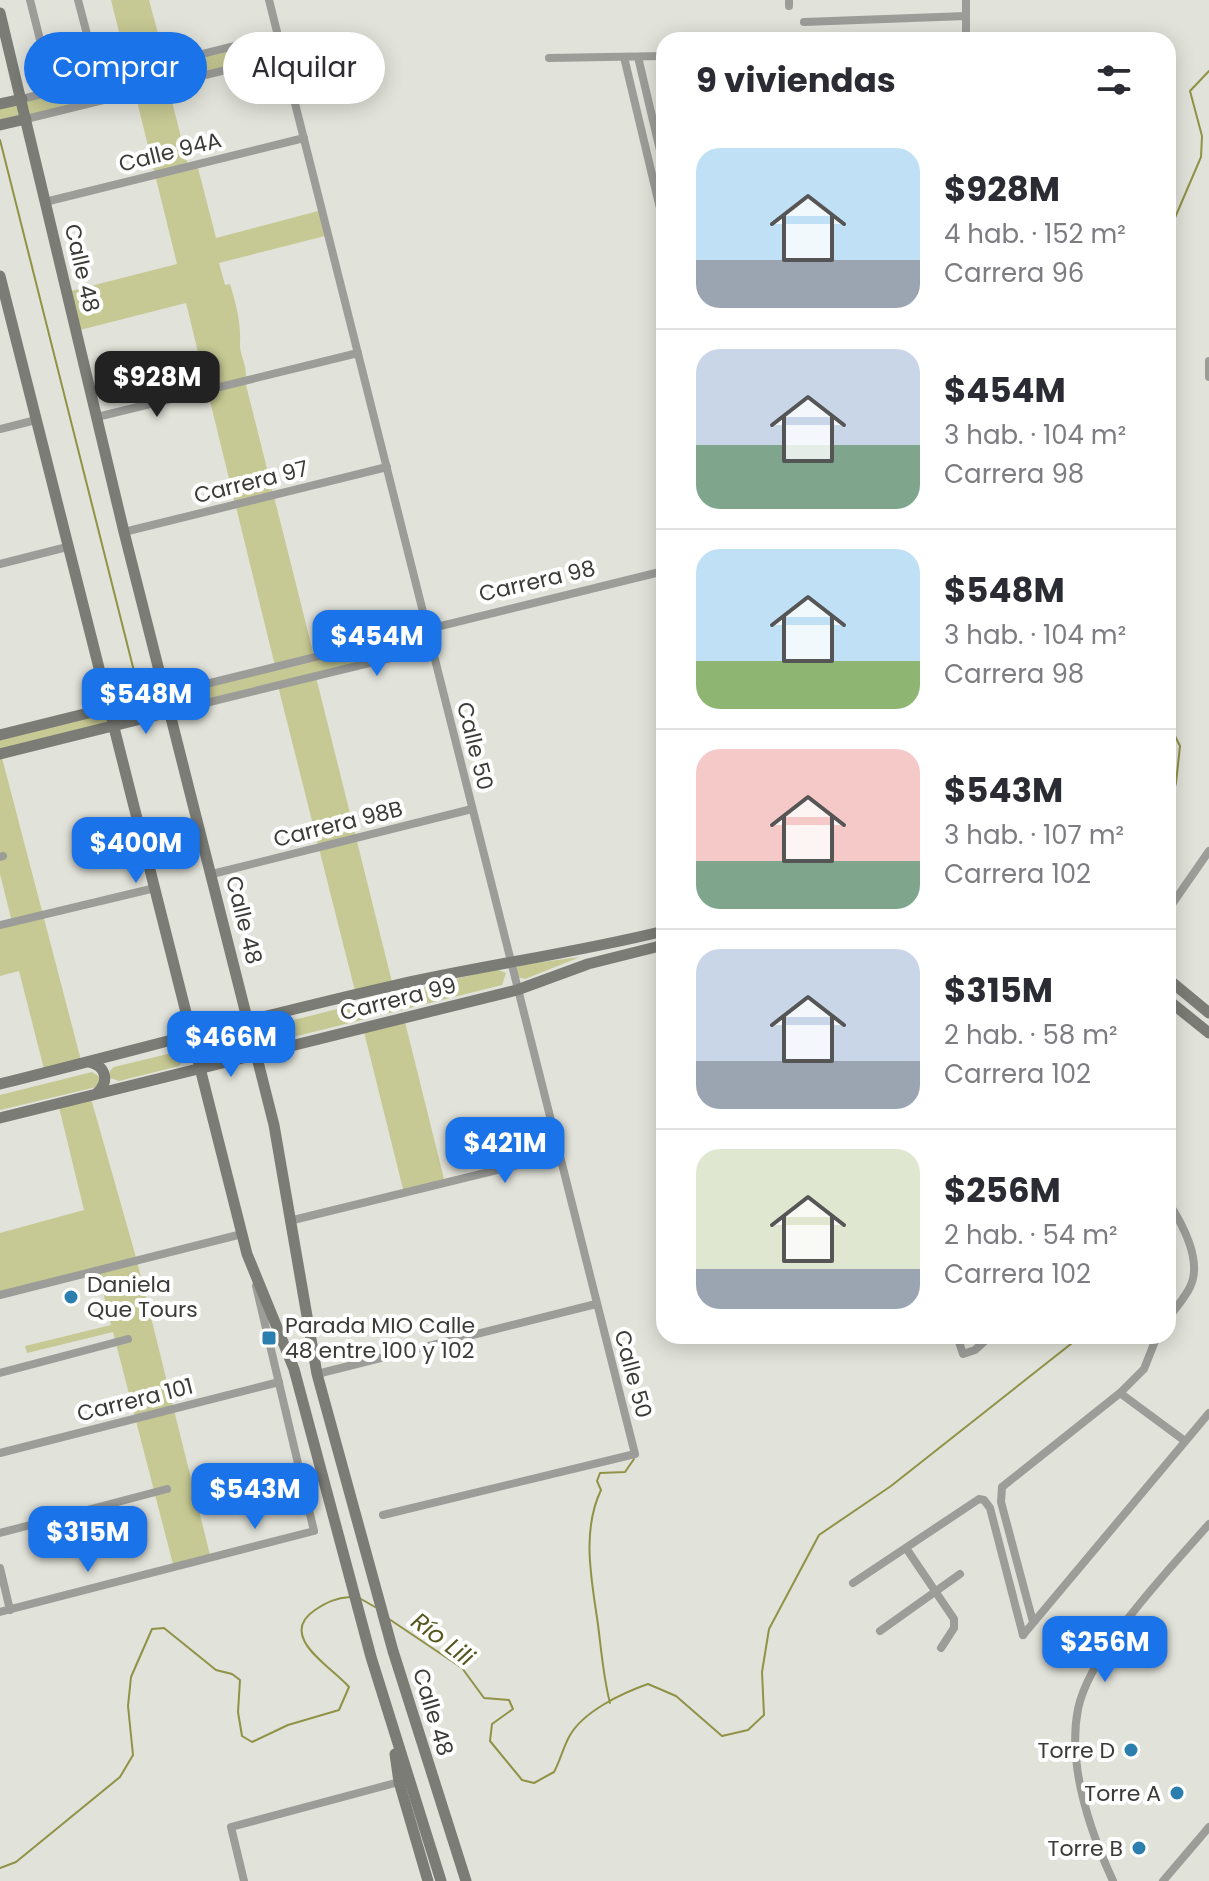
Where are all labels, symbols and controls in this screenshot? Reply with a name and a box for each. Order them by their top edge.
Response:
chip: Comprar [24,32,207,104]
chip: Alquilar [223,32,385,104]
text: 9 viviendas [696,56,896,104]
icon: filters [1092,58,1136,102]
street label: Calle 94A [115,124,225,180]
text: $928M [944,165,1060,213]
icon: home [760,180,856,276]
text: 4 hab. · 152 m² [944,216,1126,252]
street label: Calle 48 [57,221,107,315]
text: Carrera 96 [944,255,1084,291]
pin: $928M [101,351,213,419]
text: $928M [113,359,201,395]
text: $454M [944,366,1066,414]
icon: home [760,381,856,477]
text: 3 hab. · 104 m² [944,417,1126,453]
street label: Carrera 97 [191,453,311,511]
text: Carrera 98 [944,456,1084,492]
street label: Carrera 98 [476,553,598,609]
text: $548M [944,566,1065,614]
icon: home [760,581,856,677]
pin: $454M [321,610,433,678]
text: 3 hab. · 104 m² [944,617,1126,653]
text: $454M [330,618,424,654]
text: Carrera 98 [944,656,1084,692]
pin: $548M [90,668,202,736]
text: $548M [100,676,192,712]
street label: Calle 50 [449,699,501,793]
text: $543M [944,766,1063,814]
icon: home [760,781,856,877]
street label: Carrera 98B [270,793,406,855]
pin: $400M [80,817,192,885]
text: 3 hab. · 107 m² [944,817,1124,853]
text: $400M [90,825,182,861]
text: Carrera 102 [944,856,1091,892]
street label: Calle 48 [218,873,270,967]
text: $315M [944,966,1053,1014]
street label: Carrera 99 [337,970,459,1028]
icon: home [760,981,856,1077]
pin: $466M [175,1011,287,1079]
text: 2 hab. · 58 m² [944,1017,1118,1053]
text: $466M [185,1019,277,1055]
text: Carrera 102 [944,1056,1091,1092]
pin: $421M [449,1117,561,1185]
text: $421M [463,1125,547,1161]
text: $256M [944,1166,1061,1214]
icon: home [760,1181,856,1277]
text: 2 hab. · 54 m² [944,1217,1118,1253]
text: Carrera 102 [944,1256,1091,1292]
place label: Daniela Que Tours [87,1269,198,1325]
marker: Daniela Que Tours [62,1288,80,1306]
place label: Parada MIO Calle 48 entre 100 y 102 [285,1310,475,1366]
street label: Calle 50 [606,1327,660,1421]
marker: Parada MIO Calle 48 entre 100 y 102 [260,1329,278,1347]
street label: Carrera 101 [74,1371,196,1429]
pin: $543M [199,1463,311,1531]
text: $543M [209,1471,301,1507]
pin: $315M [32,1506,144,1574]
text: $315M [46,1514,130,1550]
water label: Río Lili [405,1604,482,1674]
pin: $256M [1049,1616,1161,1684]
text: $256M [1060,1624,1150,1660]
street label: Calle 48 [405,1664,461,1760]
place label: Torre D [1038,1735,1115,1766]
marker: Torre D [1122,1741,1140,1759]
place label: Torre A [1084,1778,1161,1809]
marker: Torre A [1168,1784,1186,1802]
place label: Torre B [1048,1833,1123,1864]
marker: Torre B [1130,1839,1148,1857]

